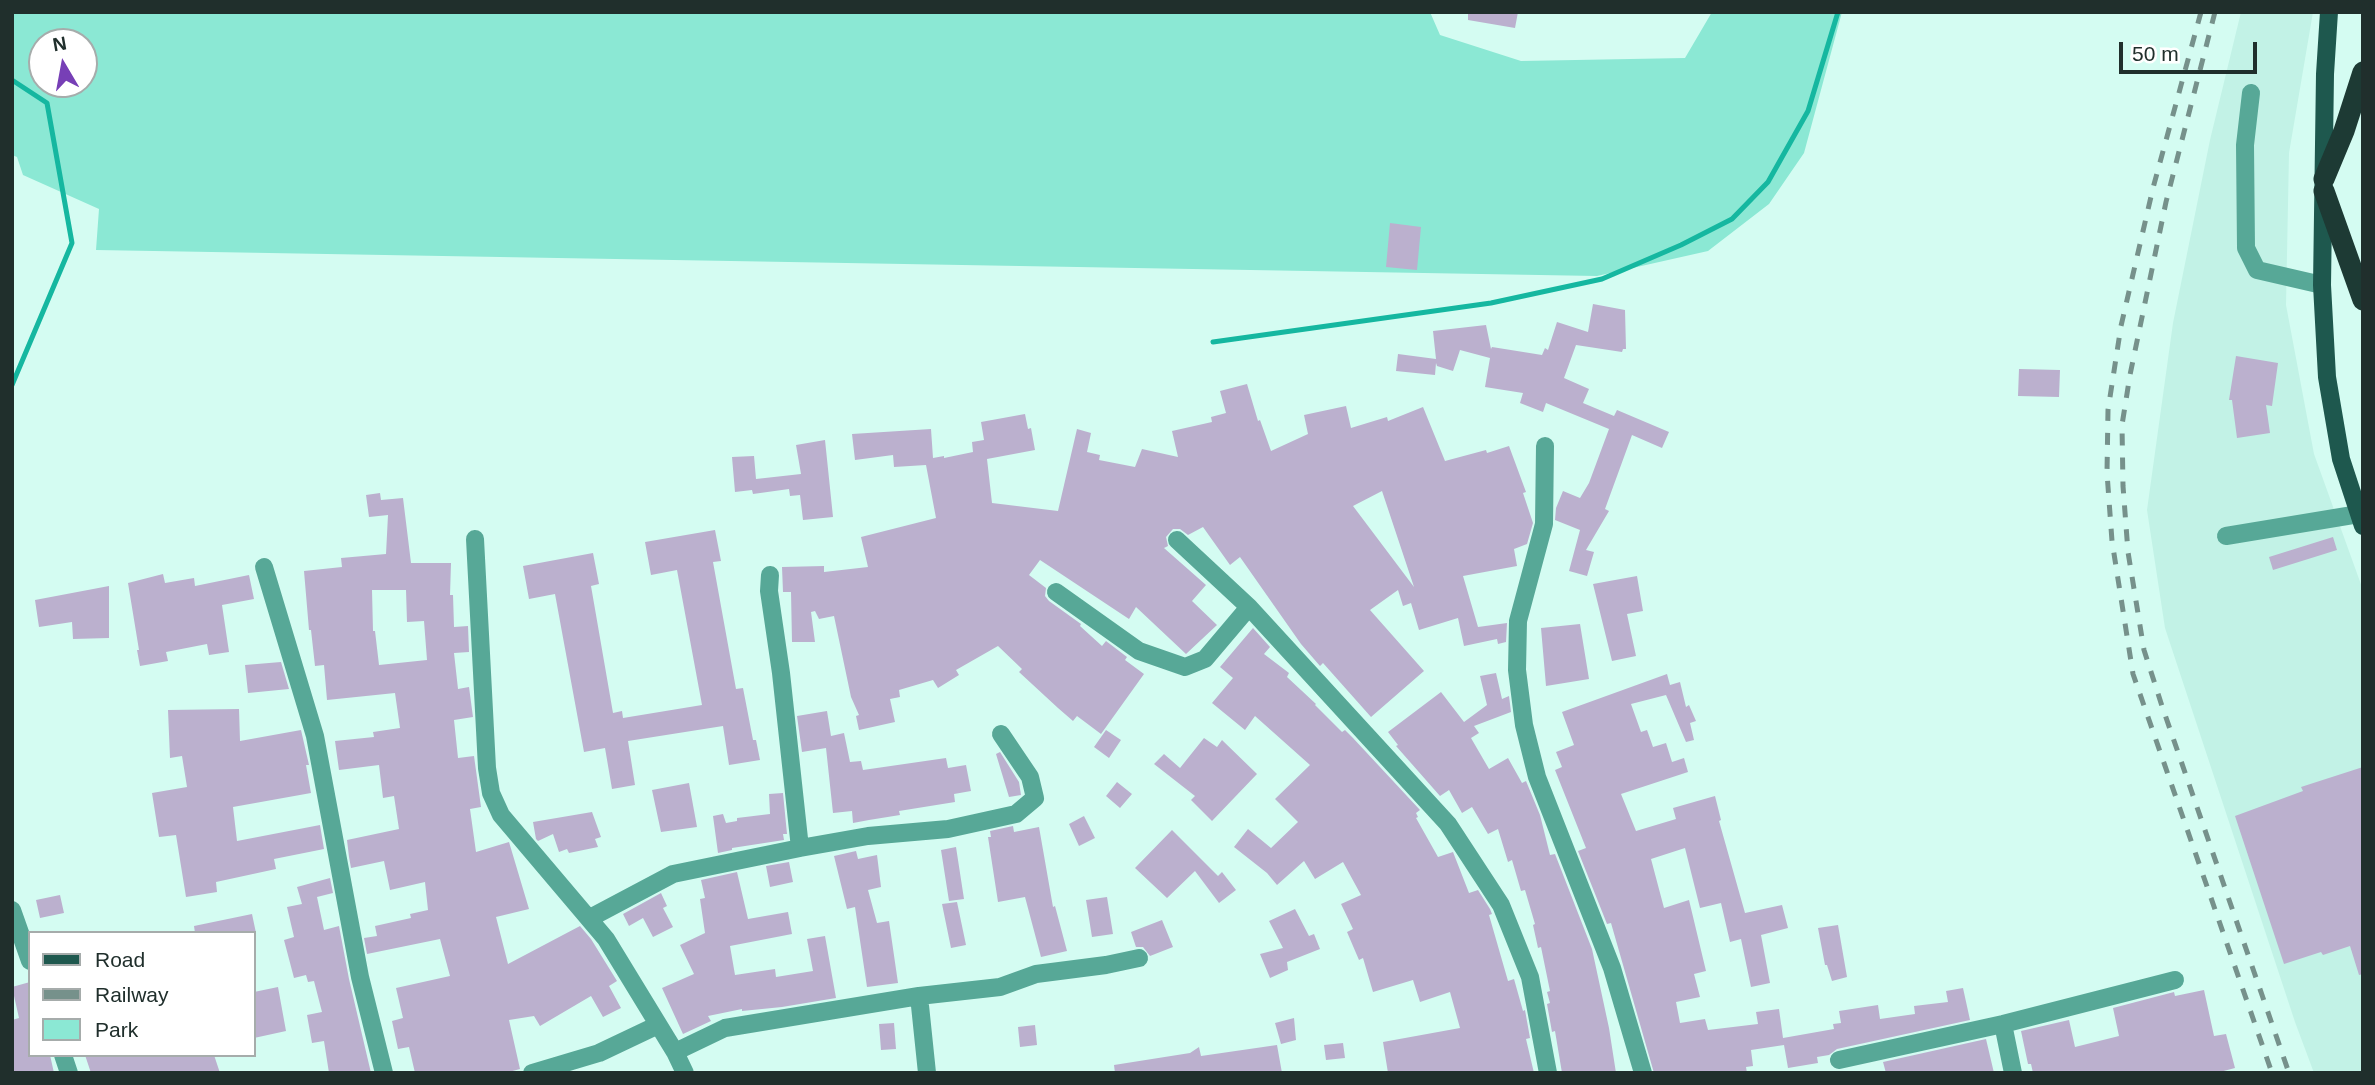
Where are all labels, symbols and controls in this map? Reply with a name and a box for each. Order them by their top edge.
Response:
north arrow [28,28,98,98]
scale bar [2123,28,2261,72]
text: N [51,32,68,55]
text: 50 m [2132,42,2179,65]
legend [28,931,256,1057]
text: Road [95,948,145,971]
text: Railway [95,983,169,1006]
text: Park [95,1018,138,1041]

